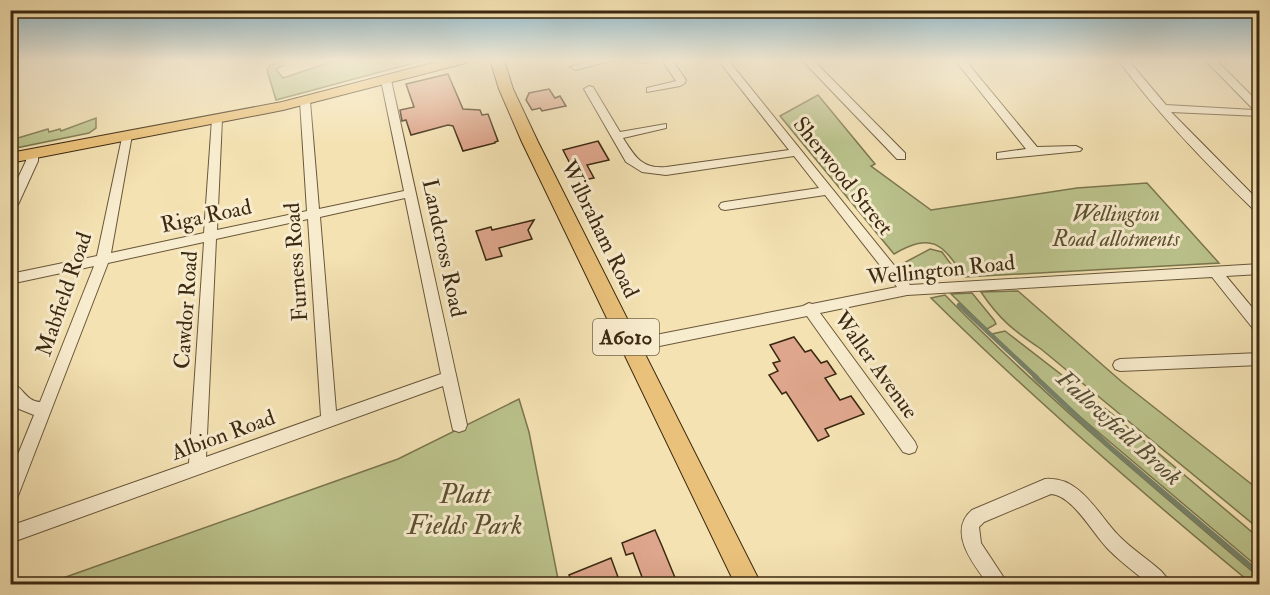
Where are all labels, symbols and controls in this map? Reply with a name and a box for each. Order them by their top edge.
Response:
street label: Sherwood Street [787,111,899,241]
street label: Wilbraham Road [554,155,646,303]
street label: Landcross Road [416,176,472,320]
street label: Riga Road [158,193,254,239]
park label: Wellington Road allotments [1052,200,1180,253]
street label: Furness Road [278,201,314,322]
street label: Mabfield Road [30,228,98,360]
street label: Wellington Road [865,248,1016,292]
street label: Cawdor Road [168,250,204,370]
street label: Waller Avenue [827,305,924,424]
road number: A6010 [593,319,659,355]
water label: Fallowfield Brook [1049,363,1188,493]
street label: Albion Road [166,403,279,467]
park label: Platt Fields Park [406,478,522,542]

